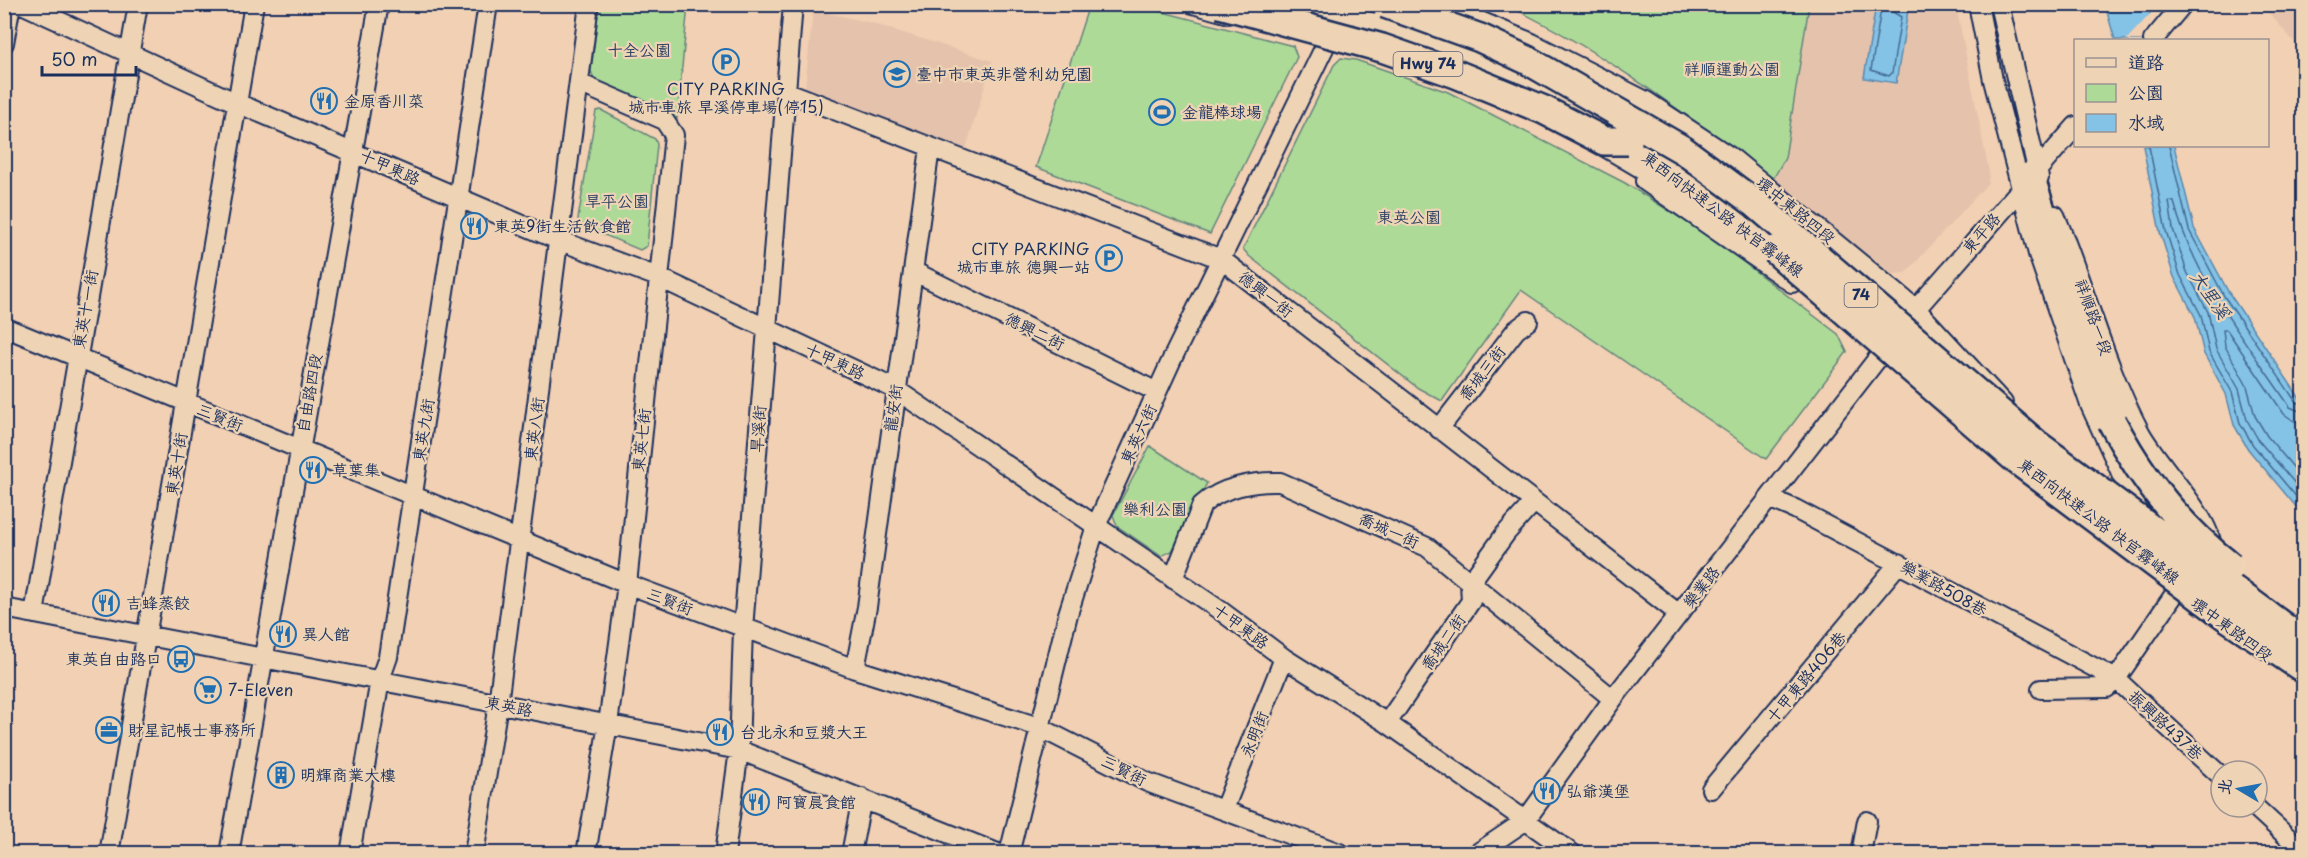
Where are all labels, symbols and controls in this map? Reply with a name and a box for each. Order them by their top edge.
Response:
park label: 十全公園 [607,37,671,61]
scale bar [42,39,136,77]
legend [2074,39,2269,147]
text: 50 m [51,45,98,72]
parking icon: CITY PARKING 城市車旅 旱溪停車場(停15) [711,47,741,77]
text: 道路 [2128,48,2164,75]
road number: Hwy 74 [1394,52,1462,76]
park label: 祥順運動公園 [1684,56,1780,80]
school or university icon: 臺中市東英非營利幼兒園 [882,59,912,89]
place label: 臺中市東英非營利幼兒園 [916,61,1092,85]
place label: CITY PARKING 城市車旅 旱溪停車場(停15) [628,76,824,118]
text: 公園 [2128,78,2164,105]
restaurant icon: 金原香川菜 [309,86,339,116]
place label: 金原香川菜 [344,88,424,112]
sports icon: 金龍棒球場 [1147,97,1177,127]
place label: 金龍棒球場 [1182,99,1262,123]
text: 水域 [2128,108,2164,135]
street label: 十甲東路 [356,142,425,190]
street label: 東西向快速公路 快官霧峰線 [1638,144,1810,282]
street label: 環中東路四段 [1752,170,1841,249]
park label: 旱平公園 [585,188,649,212]
park label: 東英公園 [1377,204,1441,228]
street label: 東平路 [1955,206,2005,258]
restaurant icon: 東英9街生活飲食館 [459,211,489,241]
place label: 東英9街生活飲食館 [494,213,631,237]
place label: CITY PARKING 城市車旅 德興一站 [957,236,1090,278]
parking icon: CITY PARKING 城市車旅 德興一站 [1094,243,1124,273]
street label: 德興一街 [1234,264,1299,322]
water label: 大里溪 [2185,264,2238,325]
street label: 東英十一街 [65,267,103,350]
street label: 祥順路一段 [2070,275,2120,358]
road number: 74 [1844,283,1878,307]
street label: 德興二街 [1001,305,1069,355]
street label: 十甲東路 [801,336,870,384]
street label: 喬城三街 [1452,340,1510,405]
street label: 自由路四段 [289,351,327,434]
street label: 龍安街 [877,383,907,433]
street label: 三賢街 [194,396,247,436]
street label: 東英九街 [405,396,439,463]
street label: 東英八街 [517,396,549,462]
street label: 東英六街 [1113,399,1161,468]
street label: 旱溪街 [743,404,771,454]
street label: 東英七街 [625,407,655,473]
street label: 東英十街 [158,430,192,497]
street label: 東西向快速公路 快官霧峰線 [2014,451,2186,589]
restaurant icon: 草葉集 [298,455,328,485]
place label: 草葉集 [332,457,380,481]
park label: 樂利公園 [1123,496,1187,520]
street label: 喬城一街 [1355,505,1424,553]
street label: 樂業路508巷 [1897,553,1992,621]
street label: 樂業路 [1676,560,1724,613]
street label: 三賢街 [644,580,697,620]
restaurant icon: 吉蜂蒸餃 [91,588,121,618]
place label: 吉蜂蒸餃 [126,590,190,614]
street label: 環中東路四段 [2187,590,2278,666]
street label: 十甲東路 [1209,597,1275,654]
street label: 喬城二街 [1414,608,1470,675]
restaurant icon: 異人館 [268,619,298,649]
place label: 異人館 [302,621,350,645]
street label: 十甲東路406巷 [1760,625,1851,728]
bus stop icon: 東英自由路口 [166,644,196,674]
place label: 東英自由路口 [66,646,162,670]
supermarket icon: 7-Eleven [193,675,223,705]
place label: 7-Eleven [228,677,293,701]
street label: 振興路437巷 [2124,684,2209,765]
street label: 東英路 [483,689,535,721]
street label: 永明街 [1233,707,1273,760]
office icon: 財星記帳士事務所 [94,715,124,745]
place label: 財星記帳士事務所 [128,717,256,741]
restaurant icon: 台北永和豆漿大王 [705,717,735,747]
place label: 台北永和豆漿大王 [740,719,868,743]
street label: 三賢街 [1098,748,1151,790]
north arrow [2209,759,2269,819]
building icon: 明輝商業大樓 [266,760,296,790]
place label: 明輝商業大樓 [300,762,396,786]
restaurant icon: 弘爺漢堡 [1532,776,1562,806]
text: 北 [2210,776,2236,796]
place label: 弘爺漢堡 [1566,778,1630,802]
restaurant icon: 阿寶晨食館 [741,787,771,817]
place label: 阿寶晨食館 [776,789,856,813]

